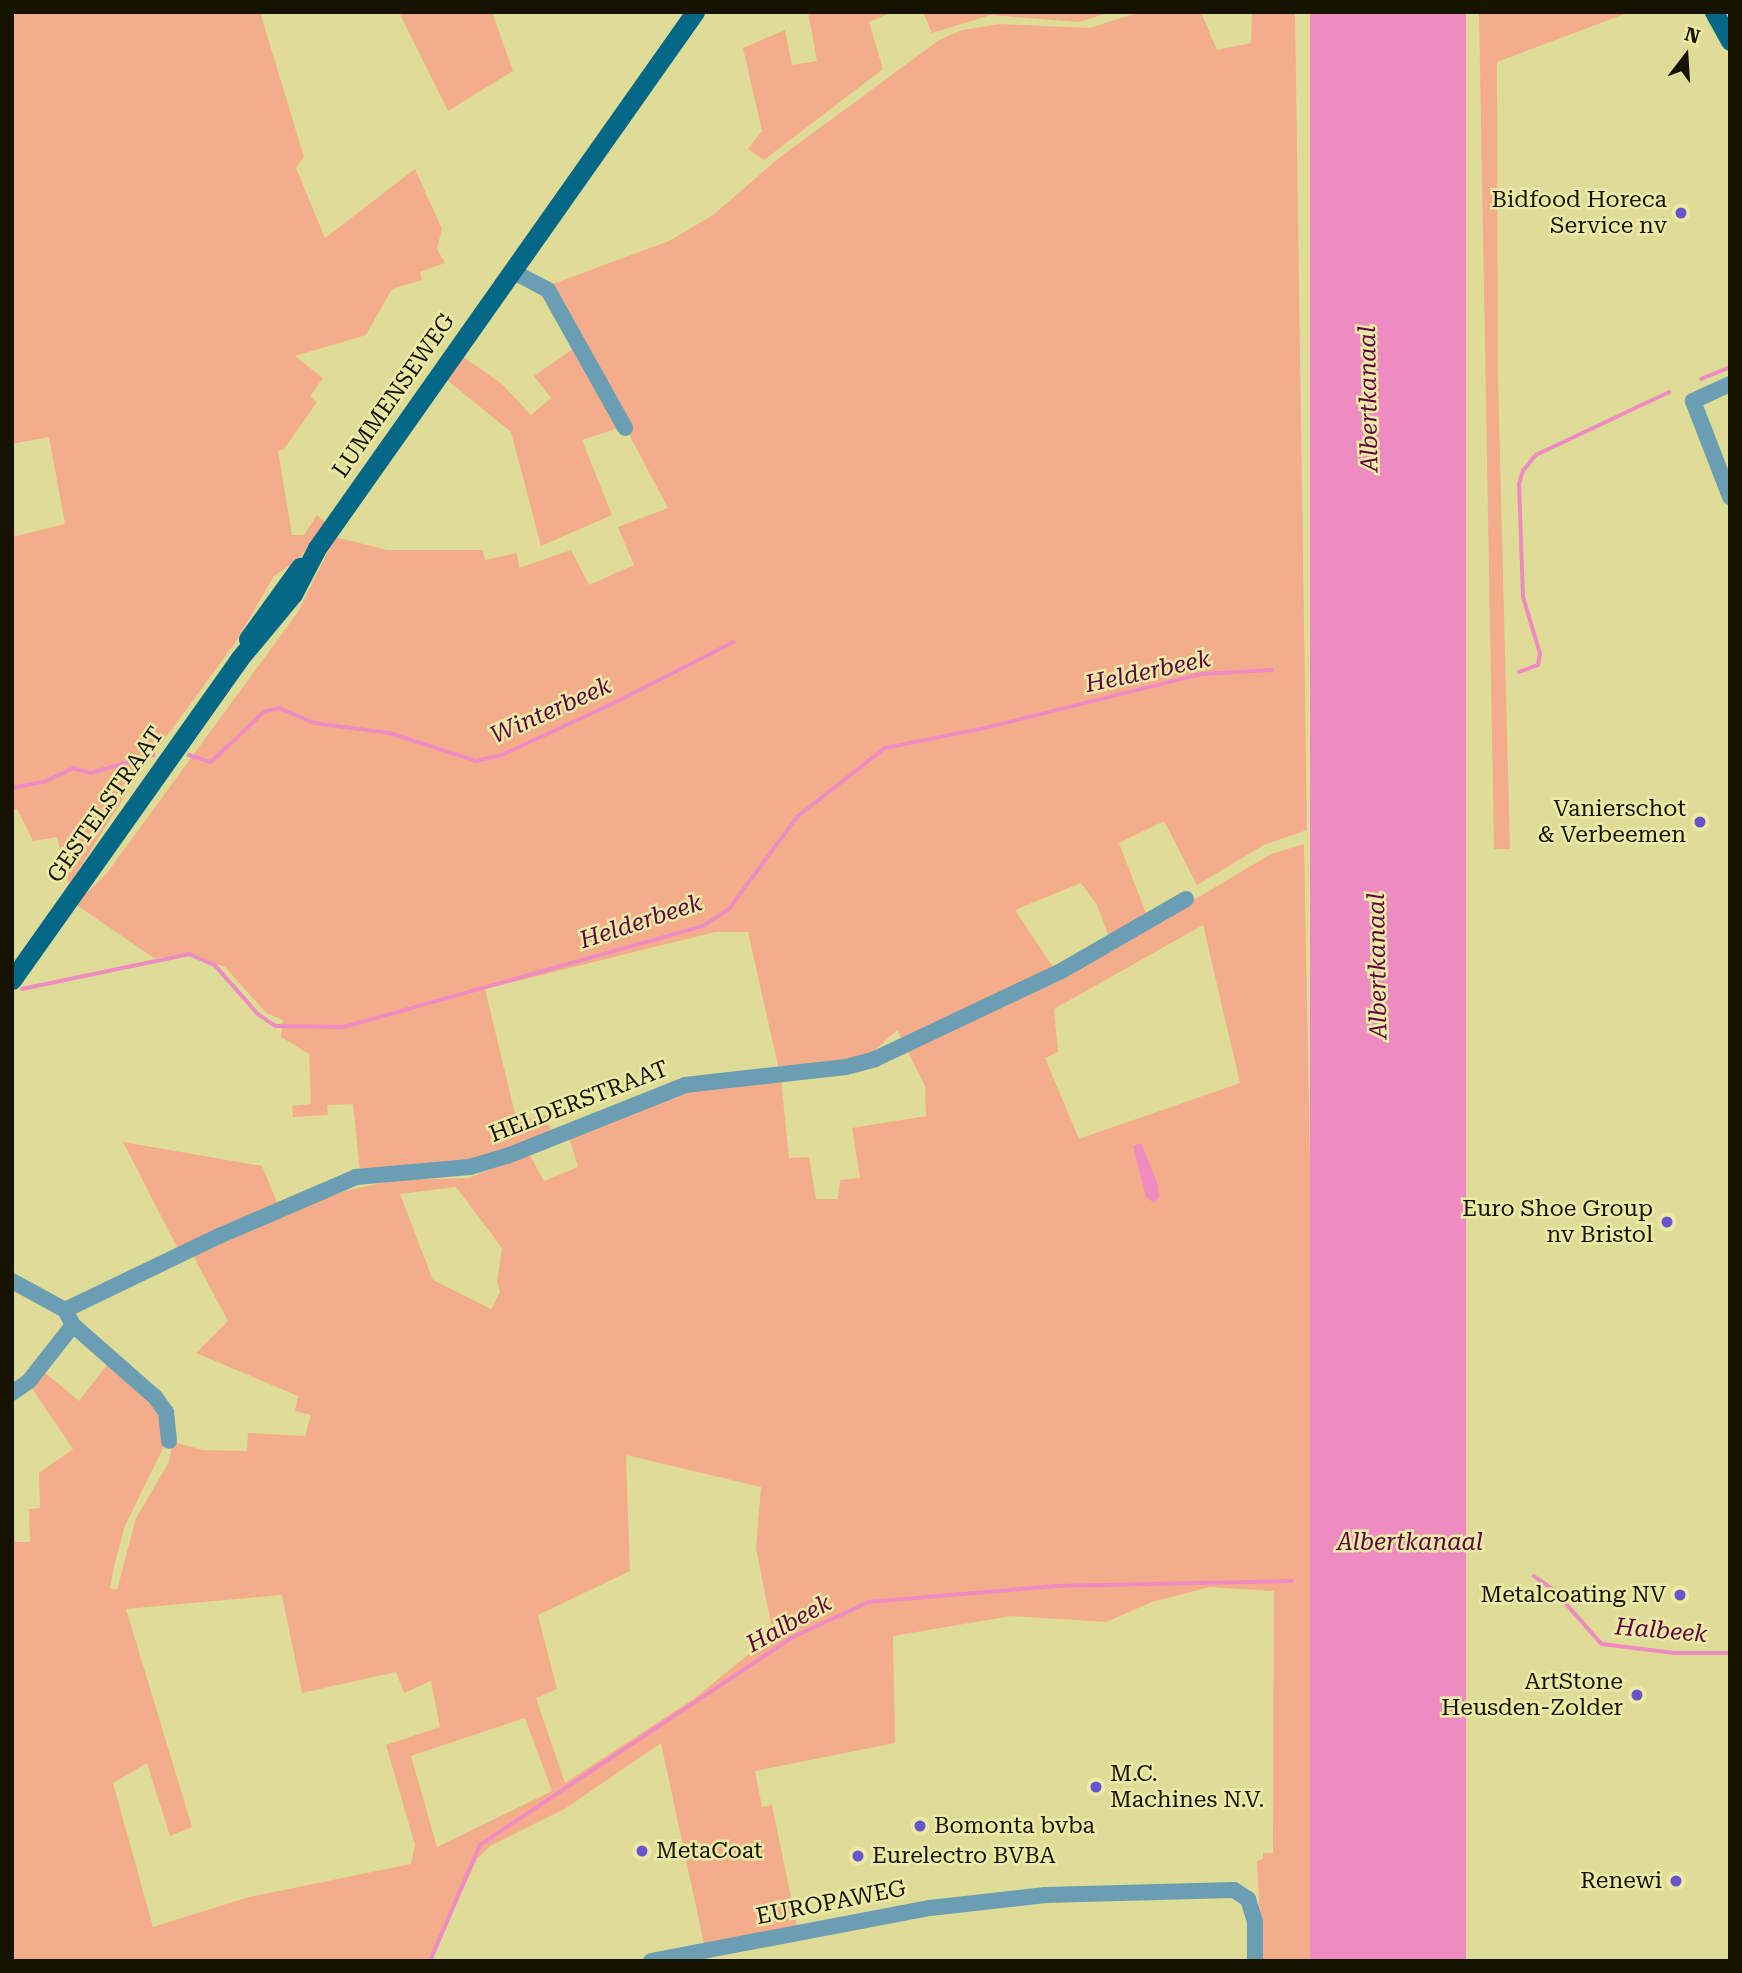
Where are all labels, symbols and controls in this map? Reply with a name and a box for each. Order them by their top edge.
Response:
north arrow [1651,21,1721,91]
text: N [1682,22,1703,49]
place label: Bidfood Horeca Service nv [1492,186,1667,240]
marker: Bidfood Horeca Service nv [1673,205,1689,221]
street label: LUMMENSEWEG [327,309,461,483]
water label: Albertkanaal [1353,326,1385,472]
water label: Helderbeek [1083,645,1213,699]
water label: Winterbeek [486,672,616,750]
street label: GESTELSTRAAT [42,722,170,888]
place label: Vanierschot & Verbeemen [1538,795,1686,849]
marker: Vanierschot & Verbeemen [1692,814,1708,830]
water label: Helderbeek [576,889,706,955]
water label: Albertkanaal [1362,893,1394,1039]
street label: HELDERSTRAAT [486,1055,672,1149]
place label: Euro Shoe Group nv Bristol [1462,1195,1653,1249]
marker: Euro Shoe Group nv Bristol [1659,1214,1675,1230]
water label: Albertkanaal [1337,1529,1483,1557]
place label: Metalcoating NV [1481,1581,1666,1609]
marker: Metalcoating NV [1672,1587,1688,1603]
water label: Halbeek [741,1589,837,1659]
water label: Halbeek [1614,1613,1708,1649]
place label: ArtStone Heusden-Zolder [1441,1668,1623,1722]
marker: ArtStone Heusden-Zolder [1629,1687,1645,1703]
place label: M.C. Machines N.V. [1110,1760,1264,1814]
marker: M.C. Machines N.V. [1088,1779,1104,1795]
place label: Bomonta bvba [934,1812,1095,1840]
marker: Bomonta bvba [912,1818,928,1834]
place label: MetaCoat [656,1837,763,1865]
place label: Eurelectro BVBA [872,1842,1056,1870]
marker: MetaCoat [634,1843,650,1859]
marker: Eurelectro BVBA [850,1848,866,1864]
place label: Renewi [1580,1867,1662,1895]
marker: Renewi [1668,1873,1684,1889]
street label: EUROPAWEG [754,1875,908,1931]

